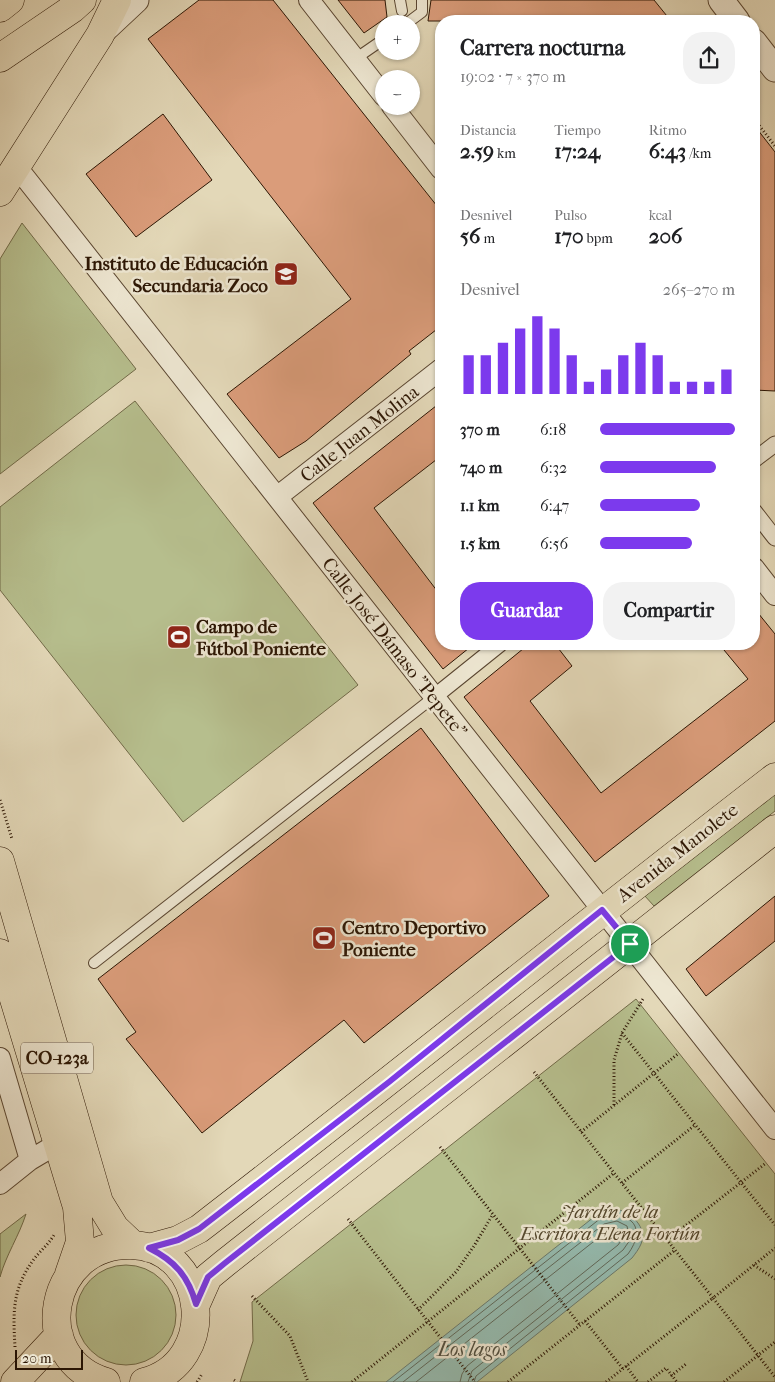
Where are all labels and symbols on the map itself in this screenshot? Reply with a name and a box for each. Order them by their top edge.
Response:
place label: Instituto de Educación Secundaria Zoco [84,253,269,297]
school or university icon: Instituto de Educación Secundaria Zoco [273,261,299,287]
street label: Calle Juan Molina [296,381,423,487]
street label: Calle José Dámaso "Pepete" [317,553,471,742]
place label: Campo de Fútbol Poniente [195,616,327,660]
sports icon: Campo de Fútbol Poniente [166,624,192,650]
street label: Avenida Manolete [612,799,742,907]
place label: Centro Deportivo Poniente [342,917,487,961]
pin [609,923,651,965]
sports icon: Centro Deportivo Poniente [311,925,337,951]
road number: CO-123a [21,1042,93,1074]
park label: Jardín de la Escritora Elena Fortún [519,1201,700,1245]
water label: Los lagos [435,1338,507,1361]
scale bar [15,1347,82,1370]

